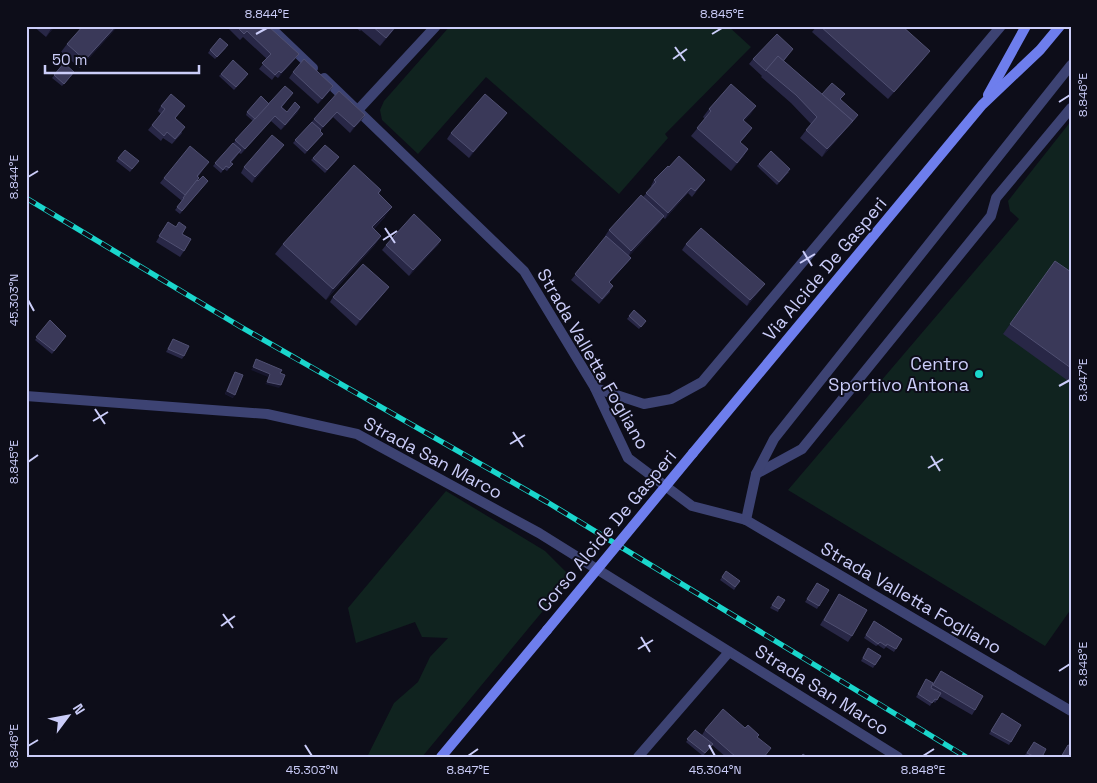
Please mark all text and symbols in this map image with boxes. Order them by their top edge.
text: 8.844°E [245,6,289,22]
text: 8.845°E [700,6,744,22]
scale bar [45,42,199,74]
text: 50 m [52,50,87,69]
text: 8.846°E [1075,73,1091,117]
text: 8.844°E [6,155,22,199]
street label: Via Alcide De Gasperi [758,192,891,345]
street label: Strada Valletta Fogliano [532,264,655,453]
text: 45.303°N [6,274,22,326]
place label: Centro Sportivo Antona [828,352,969,396]
text: 8.847°E [1075,358,1091,402]
marker: Centro Sportivo Antona [973,368,985,380]
street label: Strada San Marco [360,411,507,504]
text: 8.845°E [6,440,22,484]
street label: Corso Alcide De Gasperi [532,445,681,616]
street label: Strada Valletta Fogliano [817,536,1006,659]
street label: Strada San Marco [751,639,894,740]
text: 8.848°E [1075,642,1091,686]
north arrow [42,690,92,740]
text: N [69,700,89,718]
text: 8.846°E [6,724,22,768]
text: 45.303°N [286,762,338,778]
text: 8.847°E [446,762,490,778]
text: 45.304°N [689,762,741,778]
text: 8.848°E [901,762,945,778]

